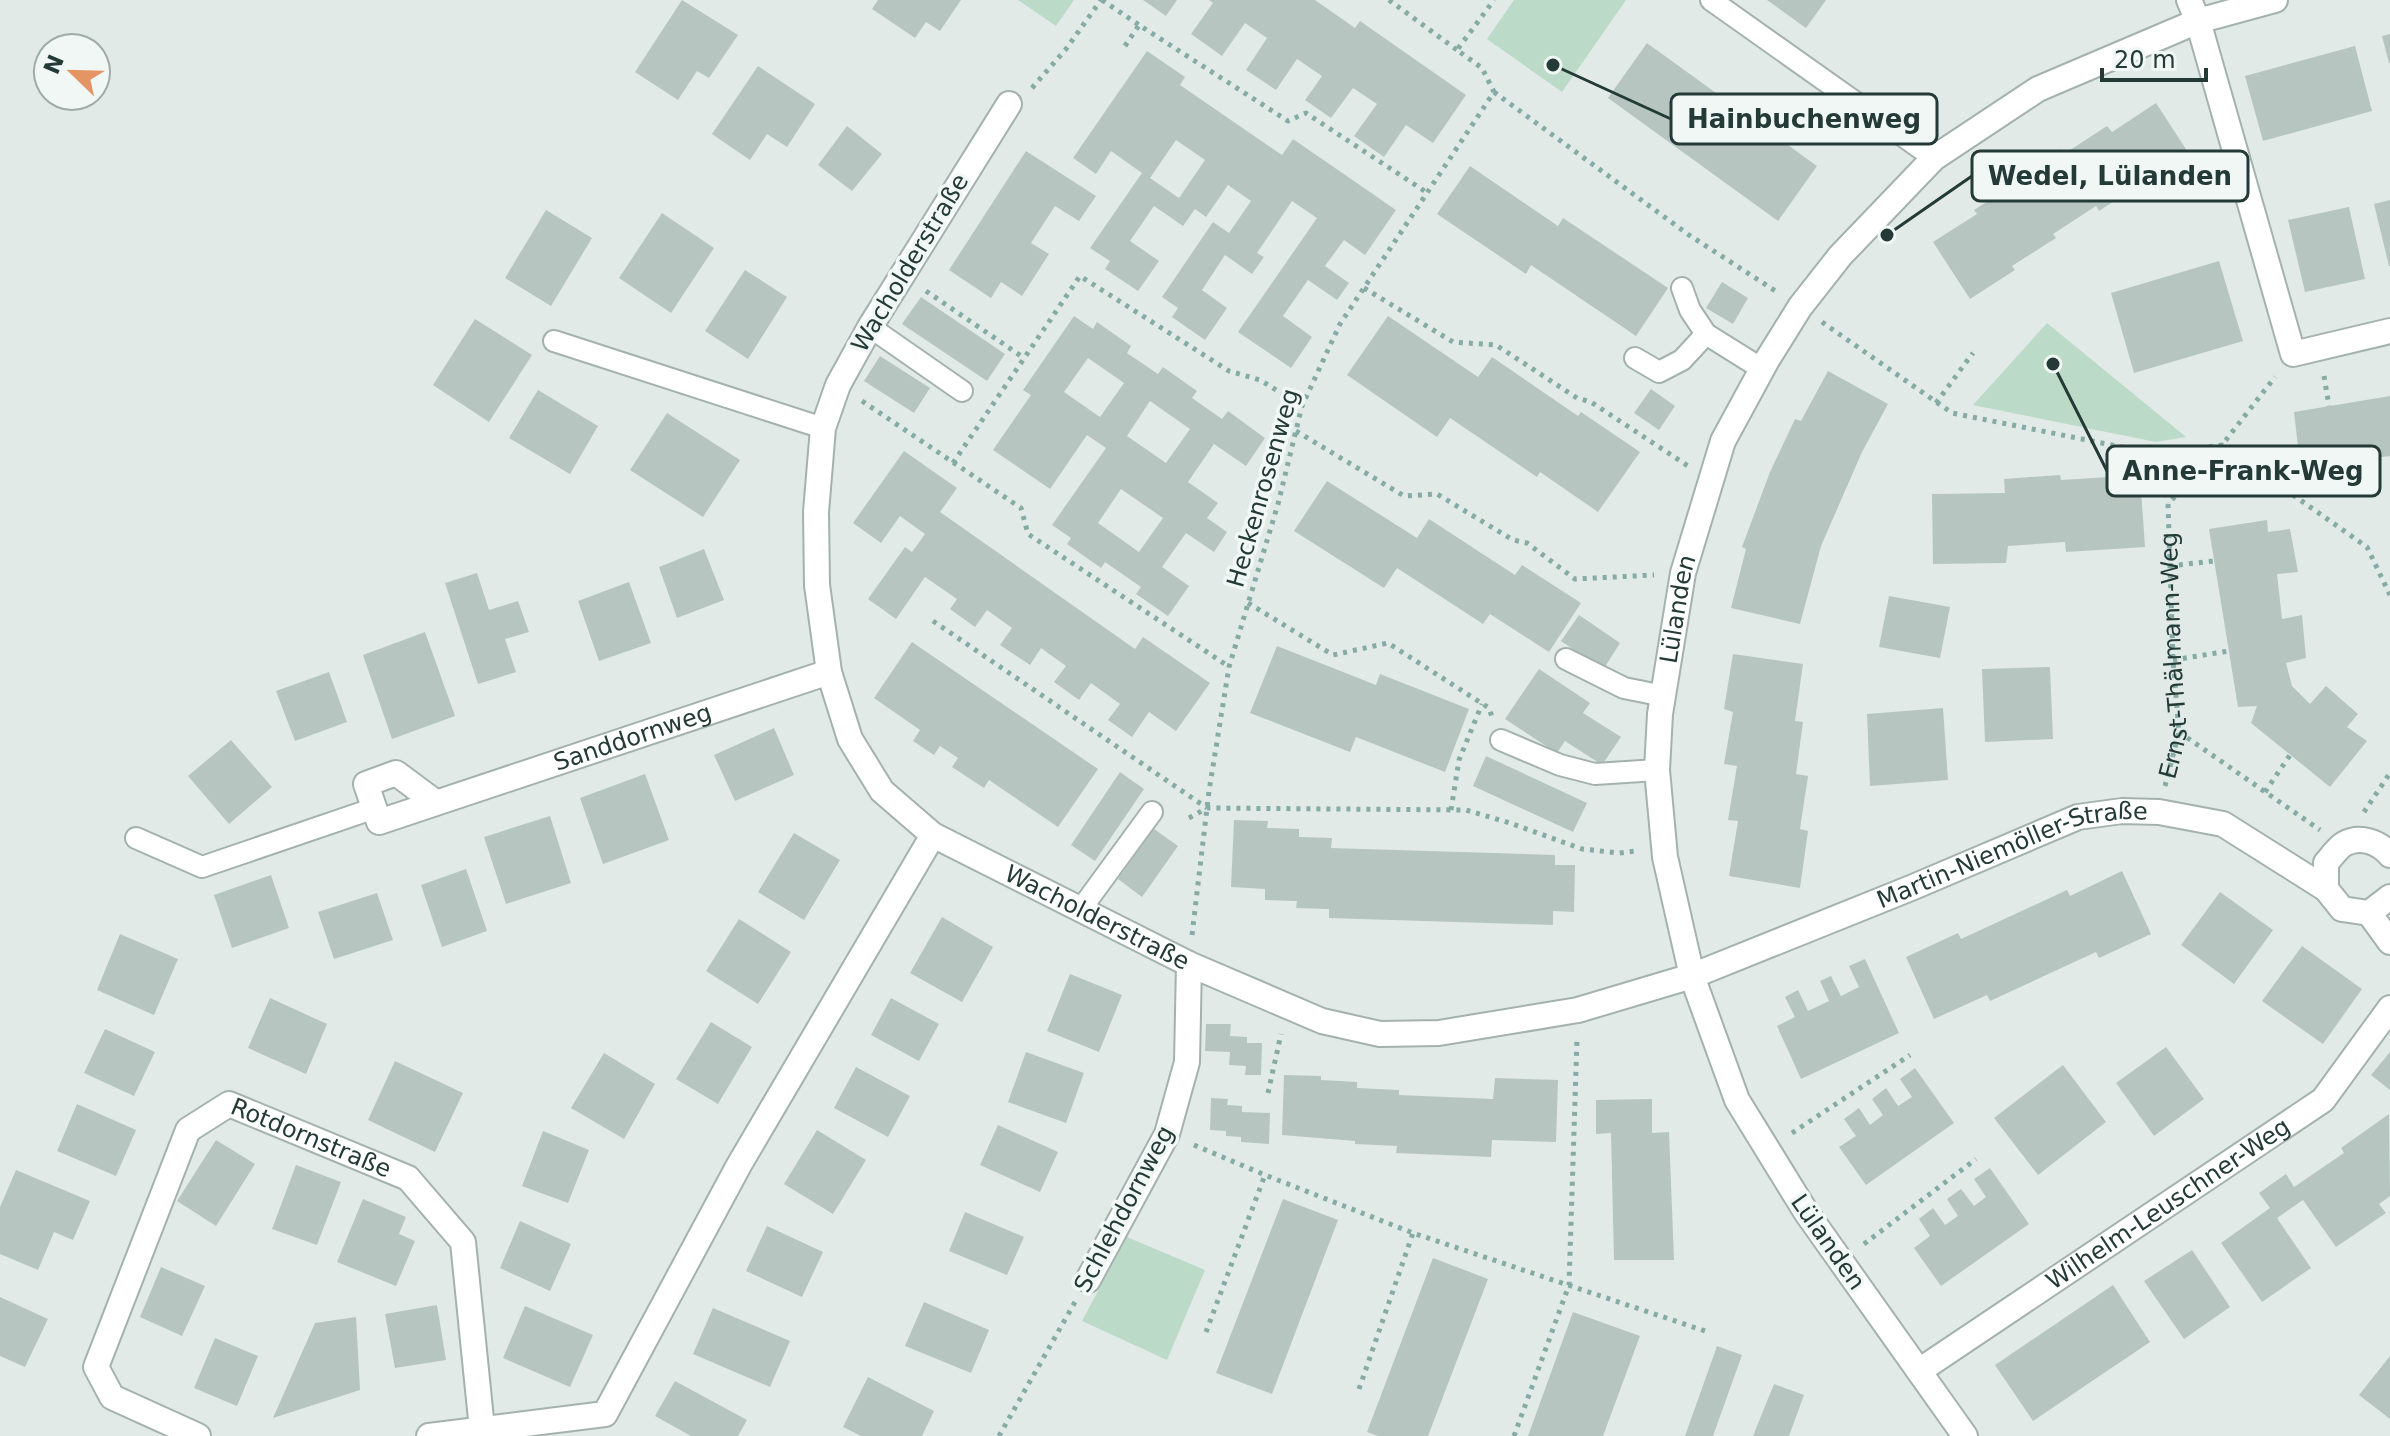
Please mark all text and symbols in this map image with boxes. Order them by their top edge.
north arrow [32,32,112,112]
scale bar [2102,32,2206,82]
text: 20 m [2114,46,2176,74]
text: N [39,51,69,78]
callout: Hainbuchenweg [1671,94,1937,144]
text: Hainbuchenweg [1687,104,1921,134]
callout: Wedel, Lülanden [1972,151,2248,201]
text: Wedel, Lülanden [1988,161,2232,191]
street label: Wacholderstraße [846,169,974,357]
street label: Heckenrosenweg [1221,386,1305,590]
callout: Anne-Frank-Weg [2107,446,2380,496]
text: Anne-Frank-Weg [2122,456,2364,486]
street label: Ernst-Thälmann-Weg [2153,532,2194,782]
street label: Lülanden [1654,551,1702,666]
street label: Sanddornweg [550,698,715,777]
street label: Martin-Niemöller-Straße [1873,797,2148,914]
street label: Wacholderstraße [1000,859,1194,976]
street label: Rotdornstraße [227,1092,395,1183]
street label: Wilhelm-Leuschner-Weg [2041,1112,2295,1296]
street label: Schlehdornweg [1068,1121,1180,1297]
street label: Lülanden [1785,1189,1871,1295]

